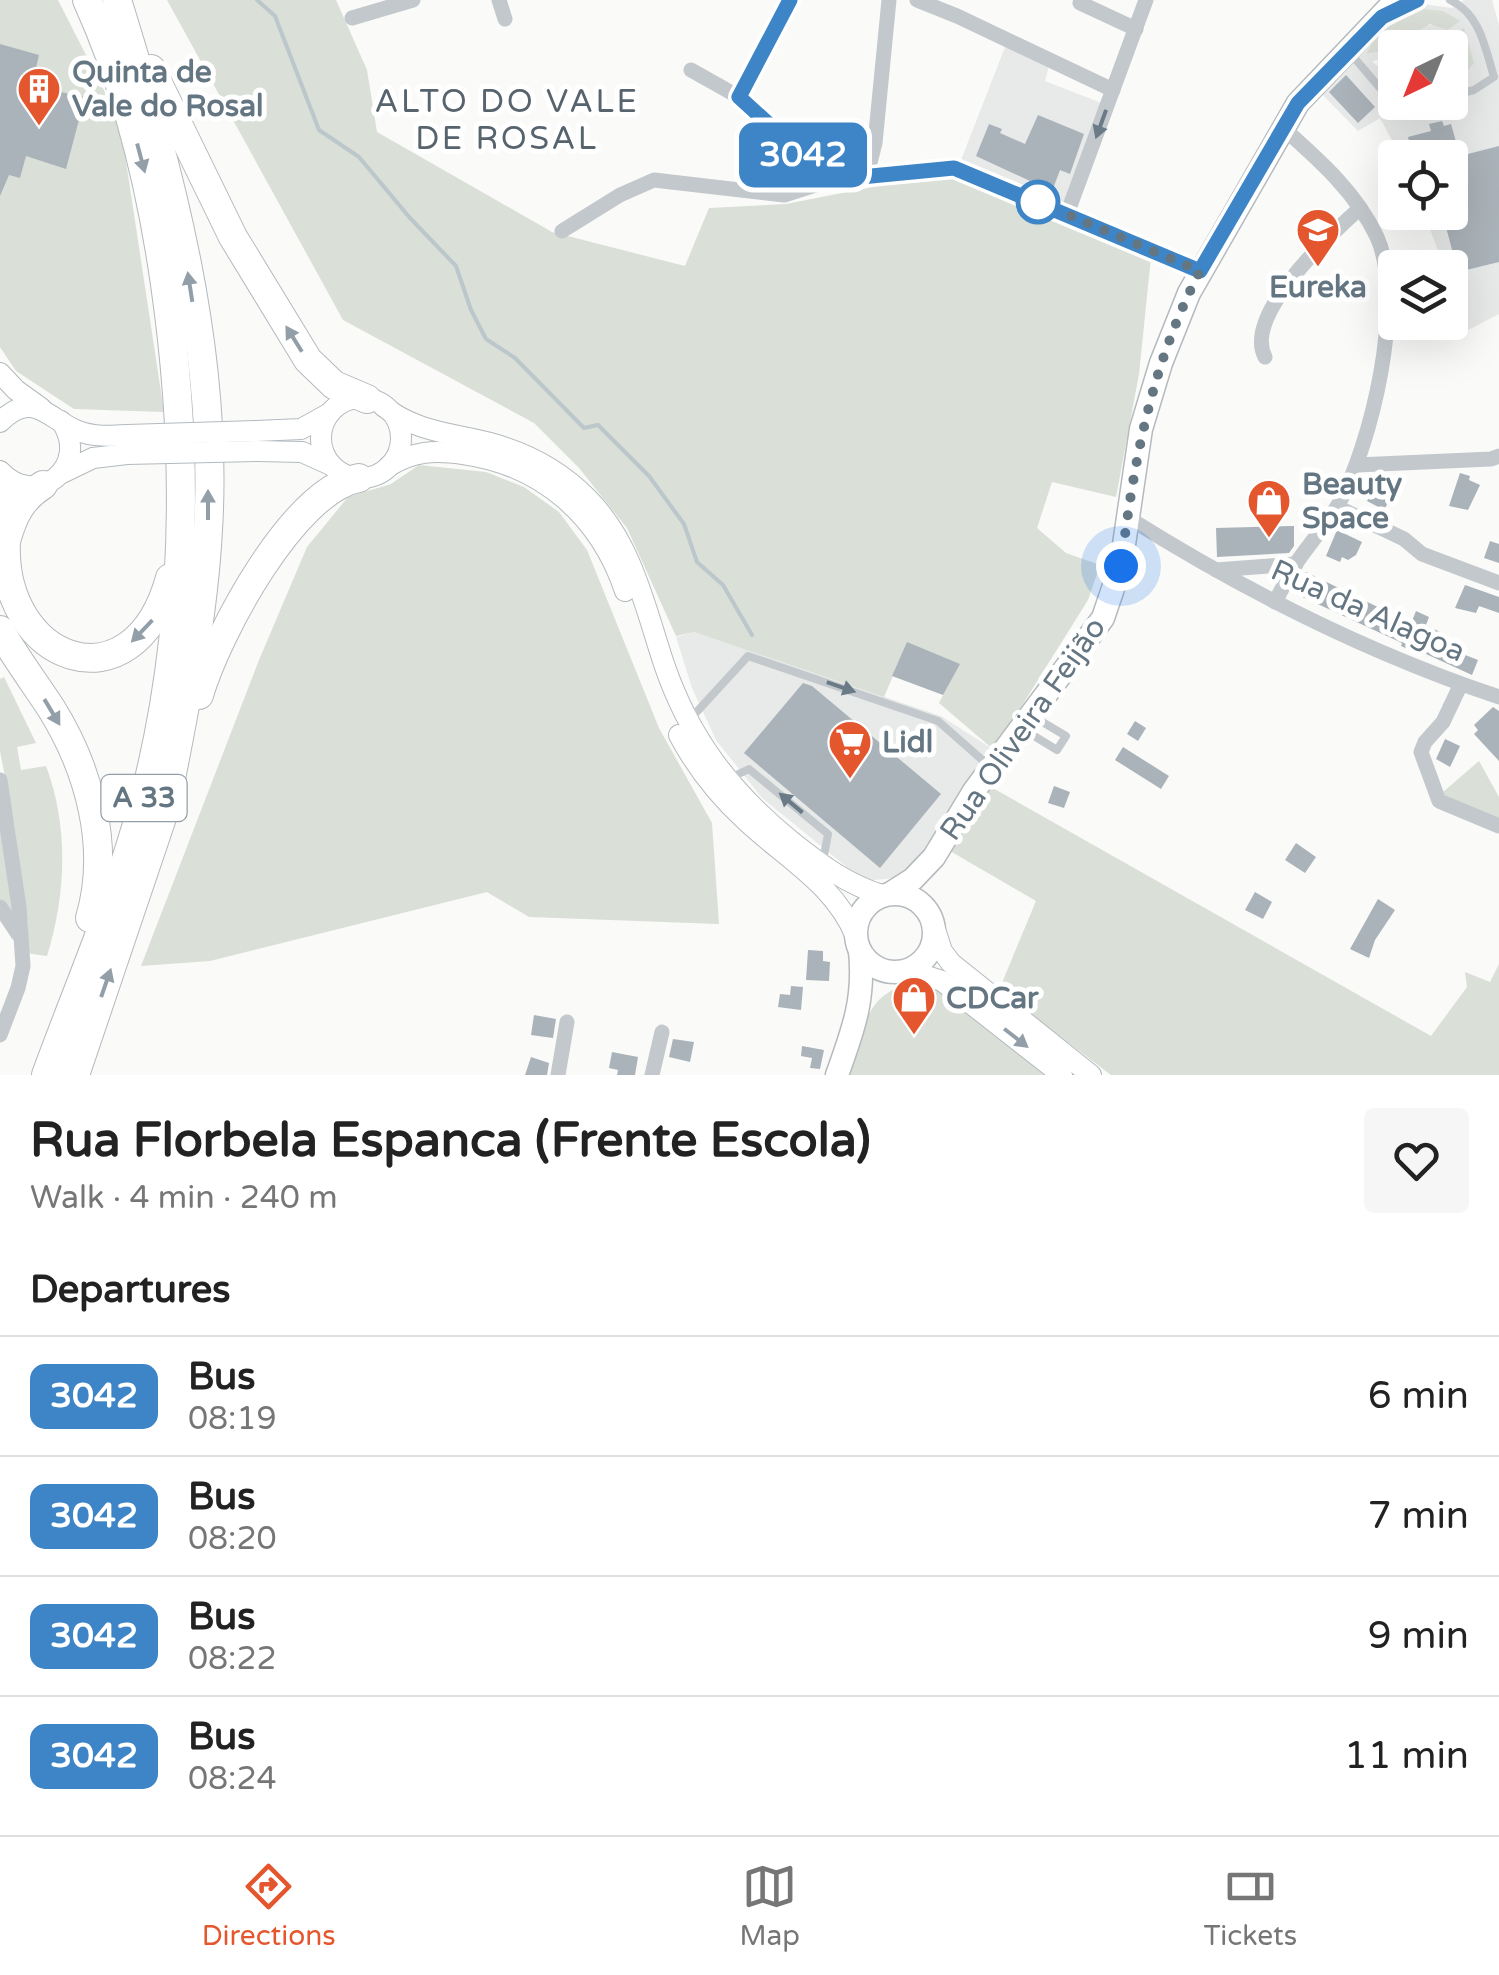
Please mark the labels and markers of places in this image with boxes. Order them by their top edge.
place label: Quinta de Vale do Rosal [72,54,264,125]
building icon: Quinta de Vale do Rosal [16,66,62,127]
unlabelled marker [1017,181,1059,223]
school or university icon: Eureka [1295,207,1341,268]
place label: Eureka [1269,269,1367,306]
place label: Beauty Space [1302,466,1402,537]
shop icon: Beauty Space [1246,478,1292,539]
supermarket icon: Lidl [827,719,873,780]
place label: Lidl [882,724,933,761]
shop icon: CDCar [891,975,937,1036]
place label: CDCar [946,980,1039,1017]

